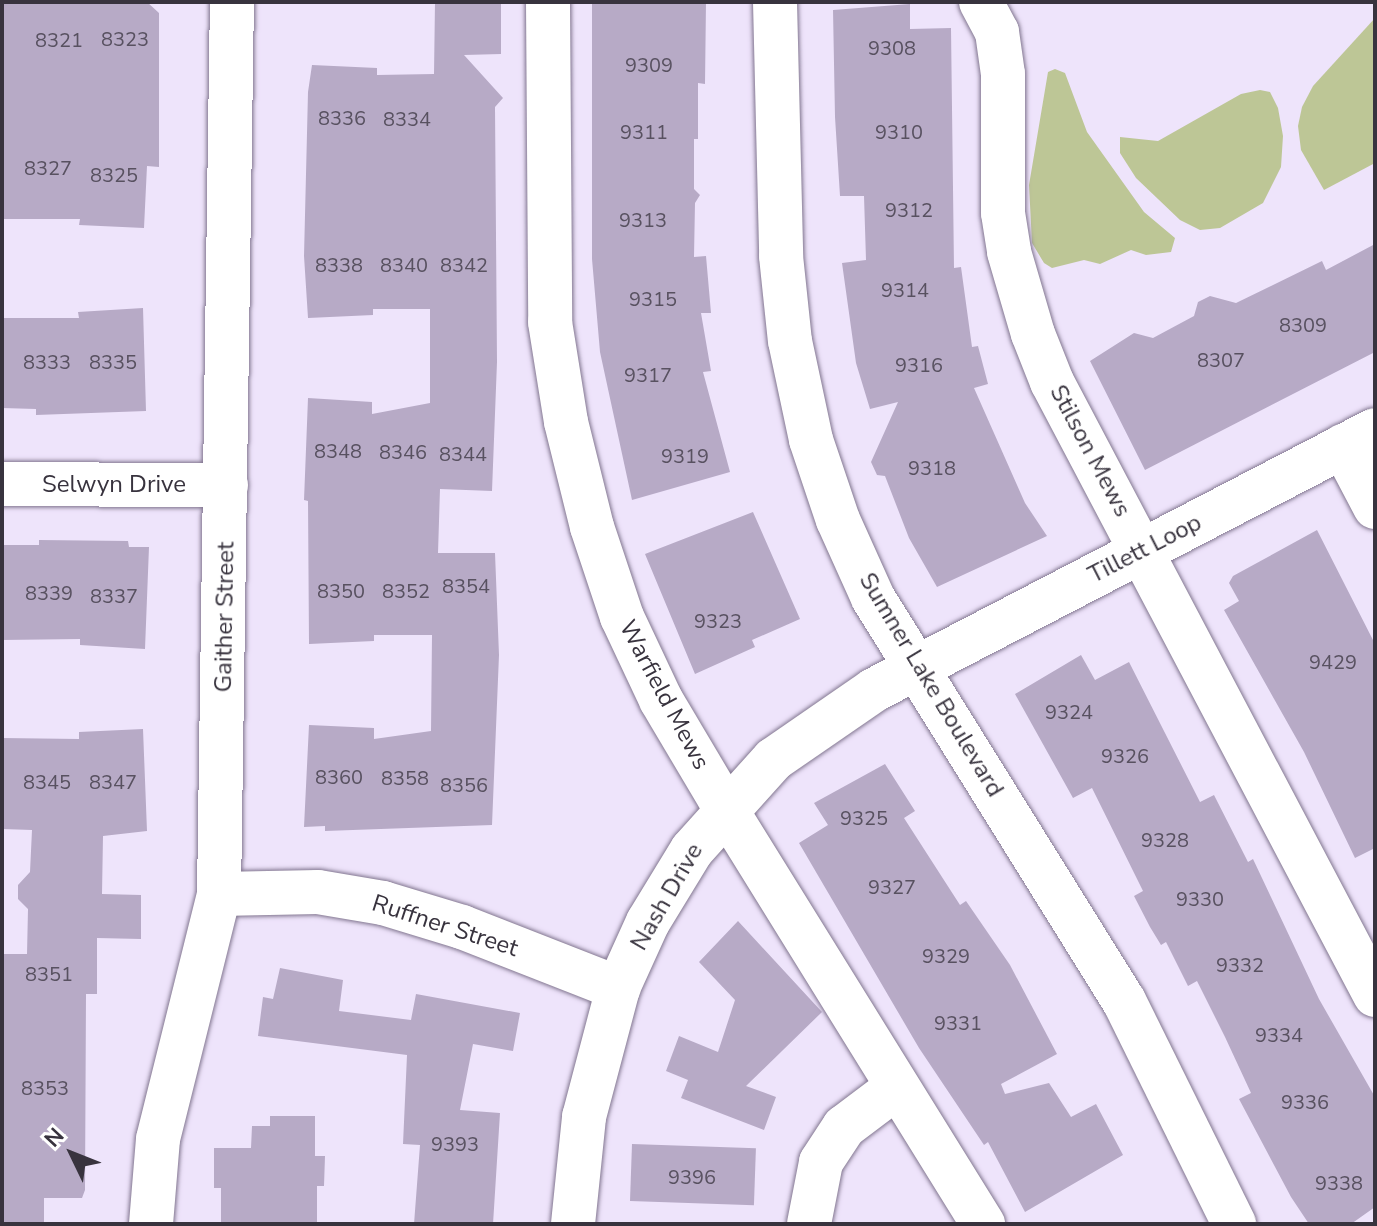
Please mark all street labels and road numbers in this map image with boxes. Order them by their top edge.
street label: Stilson Mews [1043,380,1137,522]
street label: Selwyn Drive [42,471,186,499]
street label: Tillett Loop [1084,508,1206,590]
street label: Gaither Street [209,541,241,693]
street label: Sumner Lake Boulevard [853,568,1009,802]
street label: Warfield Mews [613,615,715,775]
street label: Nash Drive [625,838,709,956]
street label: Ruffner Street [368,889,522,963]

